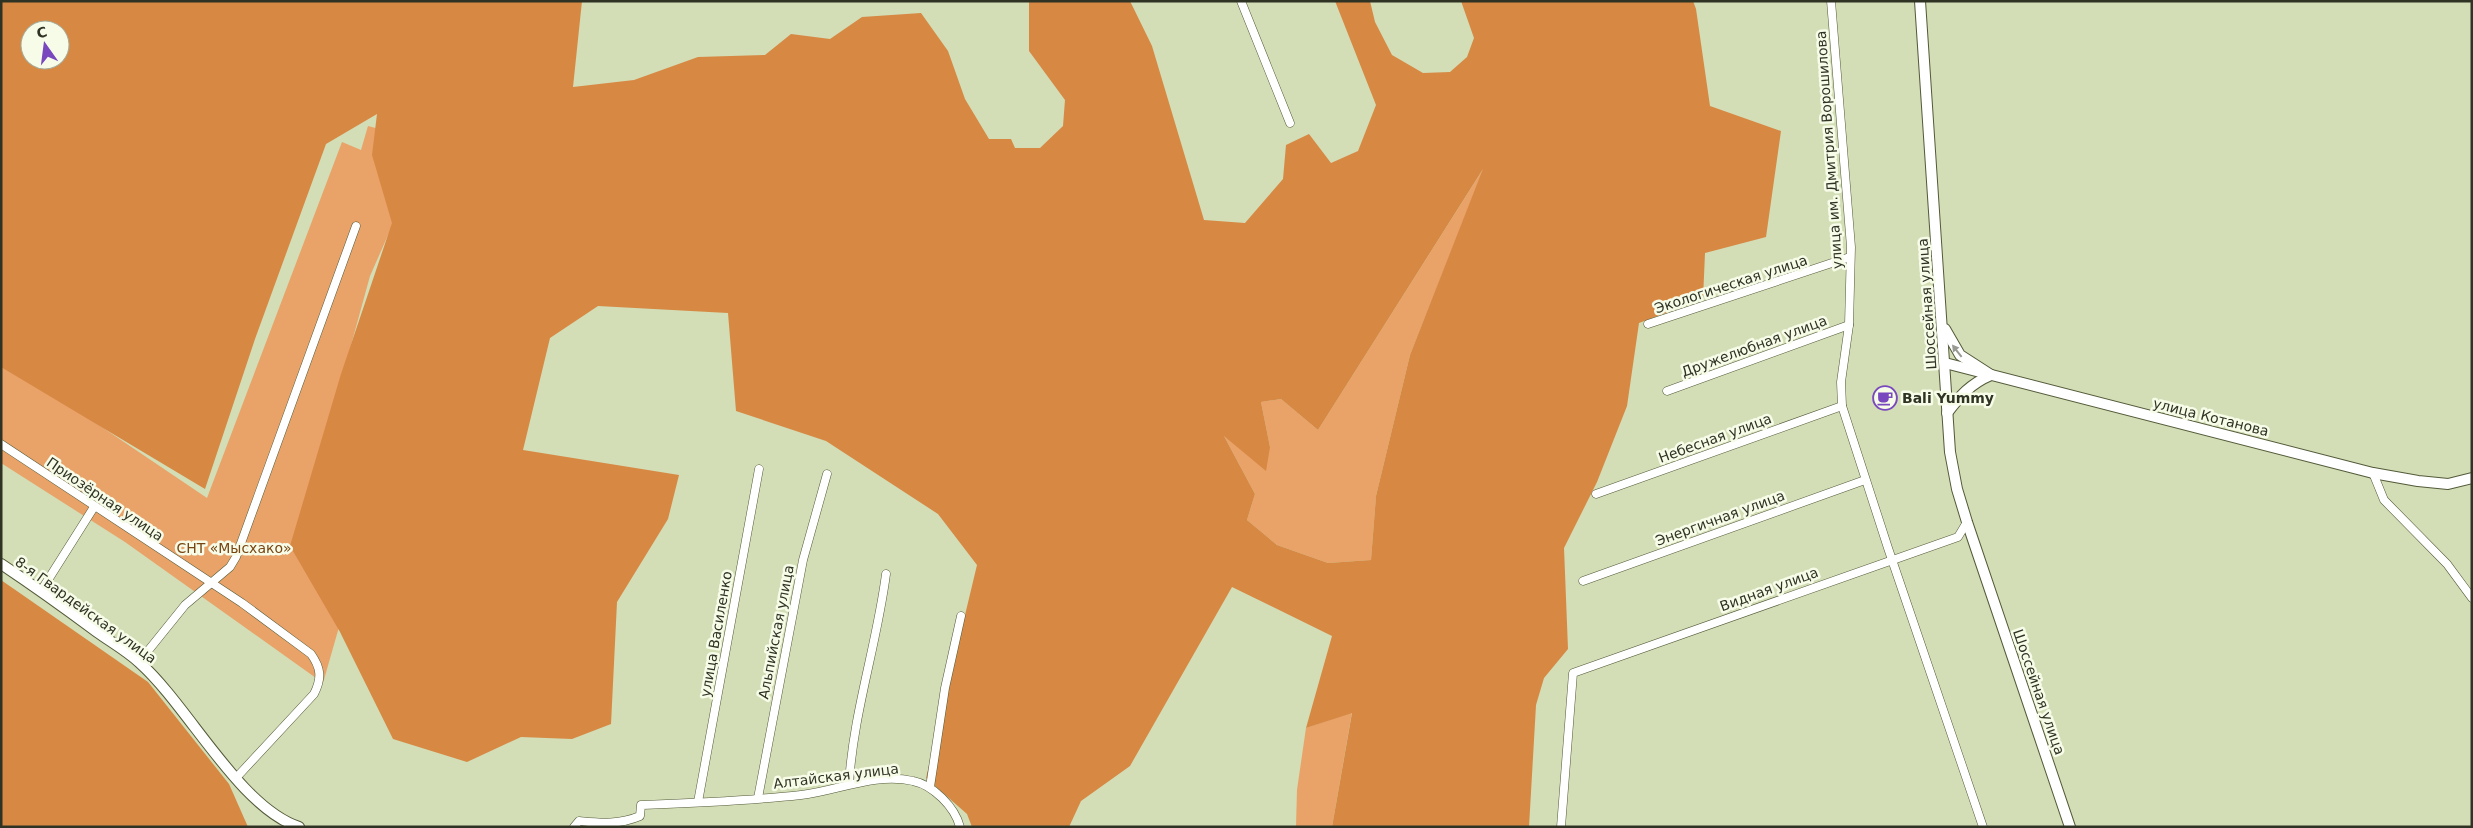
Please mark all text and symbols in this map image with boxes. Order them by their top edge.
north arrow [20,20,70,70]
text: С [35,23,49,41]
street label: улица им. Дмитрия Ворошилова [1813,30,1845,270]
street label: Шоссейная улица [1914,238,1940,370]
street label: Экологическая улица [1653,252,1809,316]
street label: Дружелюбная улица [1679,312,1829,380]
one-way arrow [1952,344,1963,357]
cafe icon: Bali Yummy [1872,385,1898,411]
place label: Bali Yummy [1902,390,1994,406]
street label: улица Котанова [2151,395,2271,439]
street label: Небесная улица [1656,410,1774,466]
street label: Приозёрная улица [44,454,166,544]
street label: Энергичная улица [1653,487,1787,549]
park label: СНТ «Мысхако» [176,540,292,556]
street label: 8-я Гвардейская улица [12,553,160,667]
street label: Альпийская улица [755,564,797,700]
street label: Видная улица [1718,564,1820,614]
street label: улица Василенко [697,570,735,698]
street label: Шоссейная улица [2010,627,2068,757]
street label: Алтайская улица [772,760,900,792]

